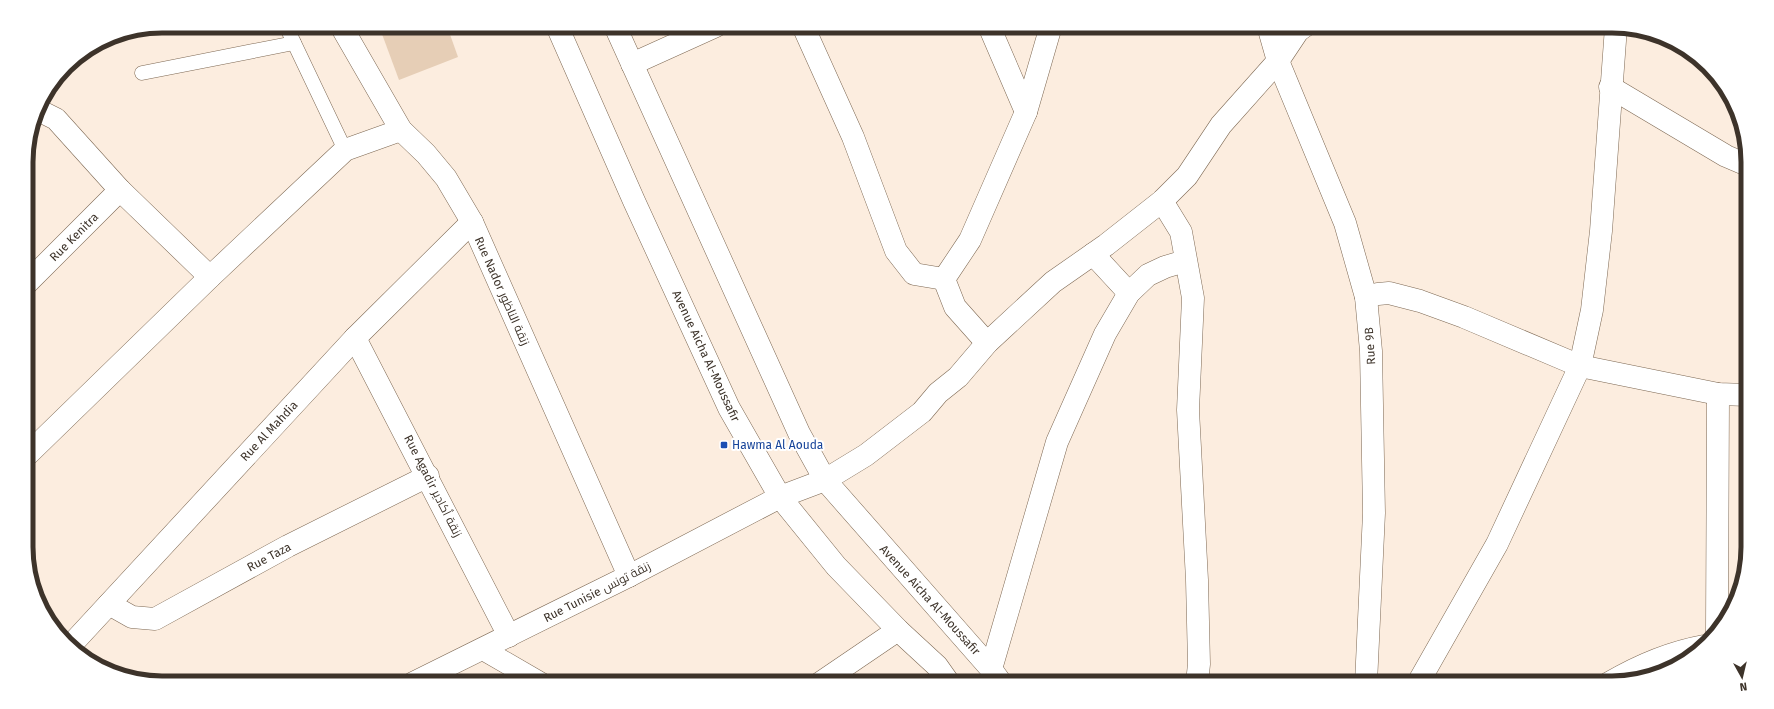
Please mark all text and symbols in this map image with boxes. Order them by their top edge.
street label: Rue Kenitra [47,210,101,264]
street label: Rue Nador زنقة الناظور [472,235,532,347]
street label: Avenue Aicha Al-Moussafir [669,288,743,424]
street label: Rue 9B [1362,327,1378,365]
street label: Rue Al Mahdia [237,398,301,464]
street label: Rue Agadir زنقة أكادير [401,432,466,539]
place label: Hawma Al Aouda [732,438,823,452]
marker: Hawma Al Aouda [719,440,729,450]
street label: Rue Taza [245,540,293,574]
street label: Avenue Aicha Al-Moussafir [877,542,983,658]
street label: Rue Tunisie زنقة تونس [541,559,653,625]
north arrow [1722,657,1762,697]
text: N [1739,679,1748,693]

